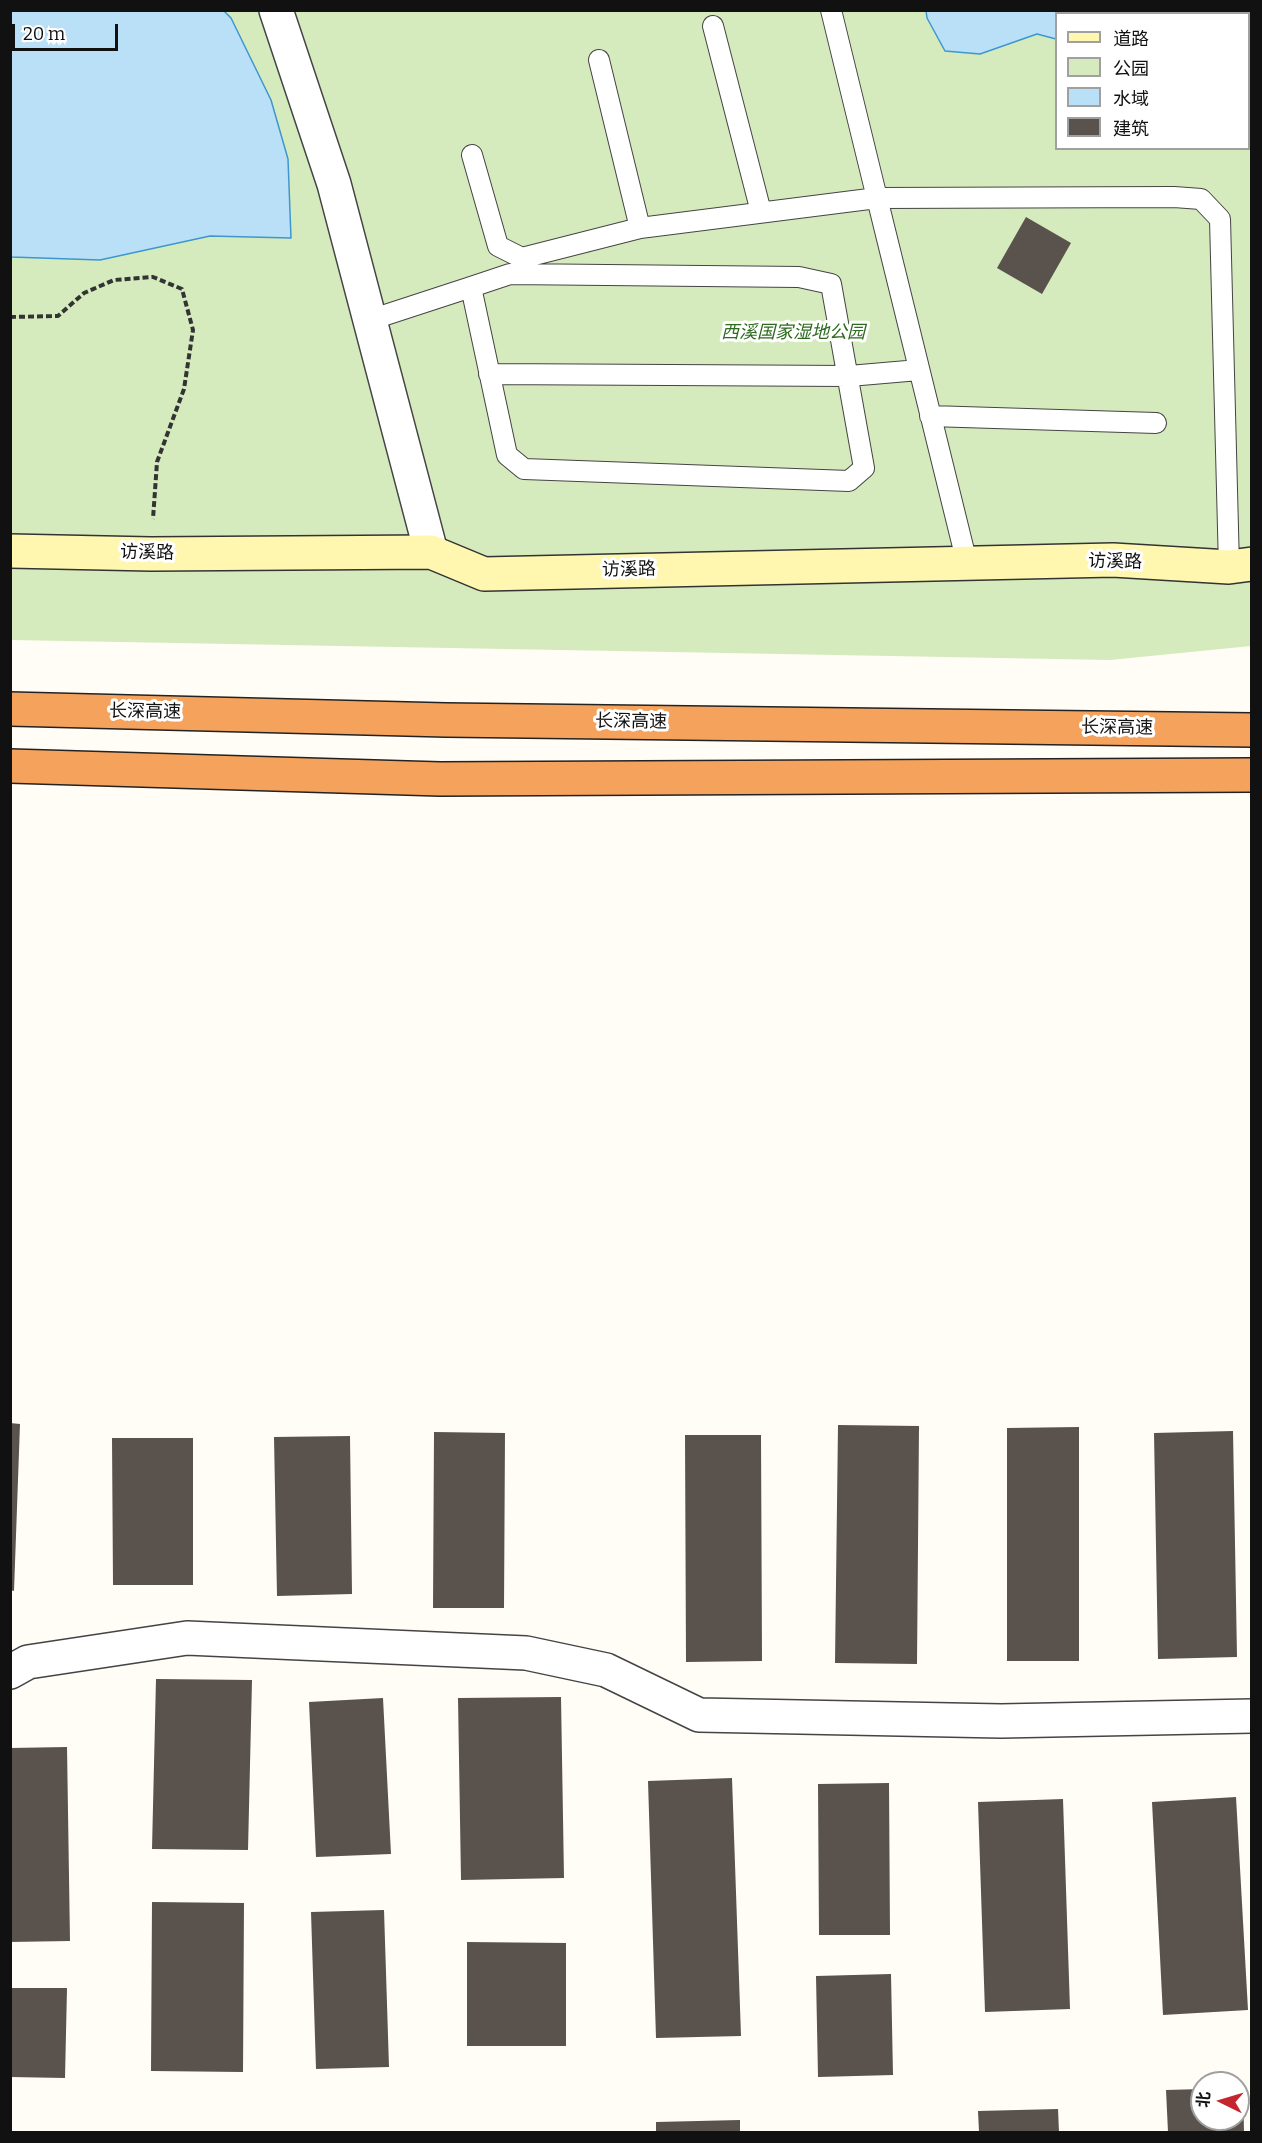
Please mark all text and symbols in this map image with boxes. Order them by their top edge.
scale bar [15,12,122,50]
legend [1055,12,1250,150]
text: 20 m [23,23,65,45]
text: 道路 [1113,28,1149,50]
text: 公园 [1113,58,1149,80]
text: 水域 [1113,88,1149,110]
text: 建筑 [1113,118,1149,140]
park label: 西溪国家湿地公园 [721,322,865,344]
street label: 访溪路 [120,542,174,564]
street label: 访溪路 [1088,551,1142,573]
street label: 访溪路 [602,559,656,581]
street label: 长深高速 [109,701,181,723]
street label: 长深高速 [595,711,667,733]
street label: 长深高速 [1081,717,1153,739]
north arrow [1190,2071,1250,2131]
text: 北 [1193,2091,1214,2108]

